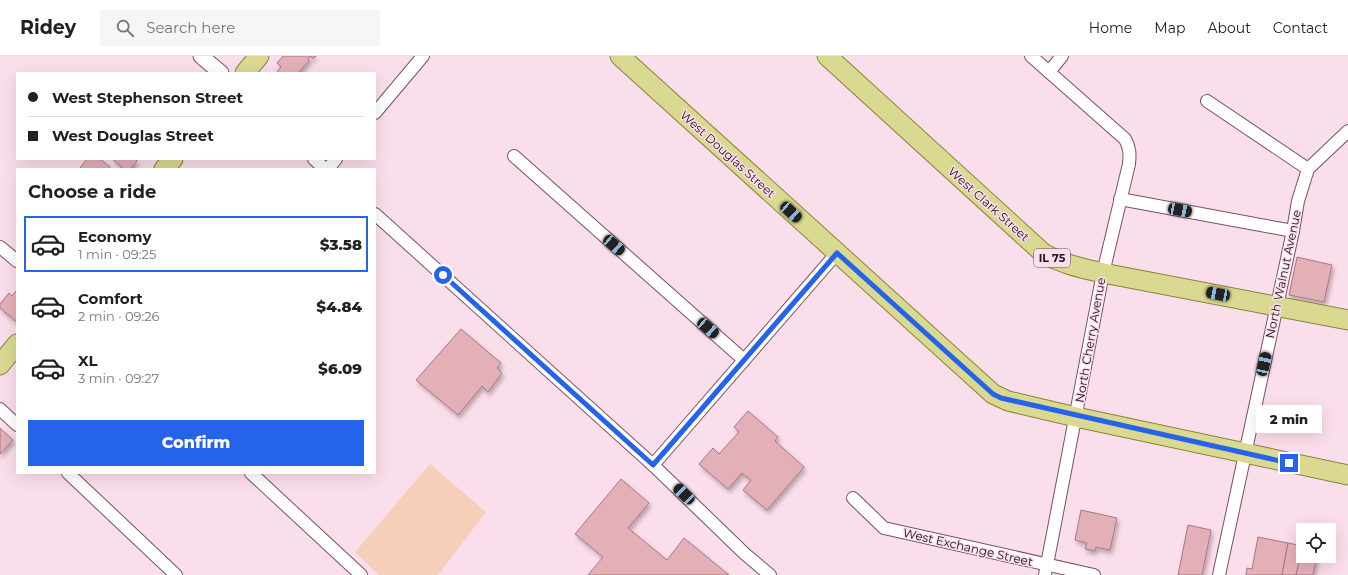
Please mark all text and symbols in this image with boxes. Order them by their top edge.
search box [100,10,380,46]
text: Ridey [20,16,76,39]
icon: search [114,17,136,39]
text: Search here [146,18,235,37]
text: Home [1089,19,1132,37]
text: Map [1154,19,1185,37]
text: About [1207,19,1251,37]
text: Contact [1273,19,1328,37]
text: West Stephenson Street [52,88,243,107]
street label: West Douglas Street [677,107,779,201]
text: West Douglas Street [52,126,214,145]
street label: West Clark Street [945,164,1033,244]
text: Choose a ride [28,181,156,203]
car [778,200,804,224]
car [1167,202,1193,218]
street label: North Walnut Avenue [1262,208,1304,340]
icon: car [30,226,66,262]
text: Economy [78,227,151,246]
car [601,233,627,257]
text: $3.58 [320,235,362,254]
text: 1 min · 09:25 [78,246,156,262]
road number: IL 75 [1034,249,1070,267]
route start [434,266,452,284]
street label: North Cherry Avenue [1072,276,1108,404]
car [1205,286,1231,302]
icon: car [30,288,66,324]
text: Comfort [78,289,143,308]
text: $4.84 [316,297,362,316]
text: 2 min · 09:26 [78,308,160,324]
car [695,316,721,340]
icon: car [30,350,66,386]
text: XL [78,351,97,370]
car [1256,351,1272,377]
text: $6.09 [318,359,362,378]
text: 3 min · 09:27 [78,370,159,386]
callout: 2 min [1256,405,1322,433]
text: 2 min [1270,411,1308,427]
button: Confirm [28,420,364,466]
route end [1280,454,1298,472]
car [671,481,697,507]
map controls [1296,523,1336,563]
button: locate [1296,523,1336,563]
street label: West Exchange Street [902,525,1034,569]

